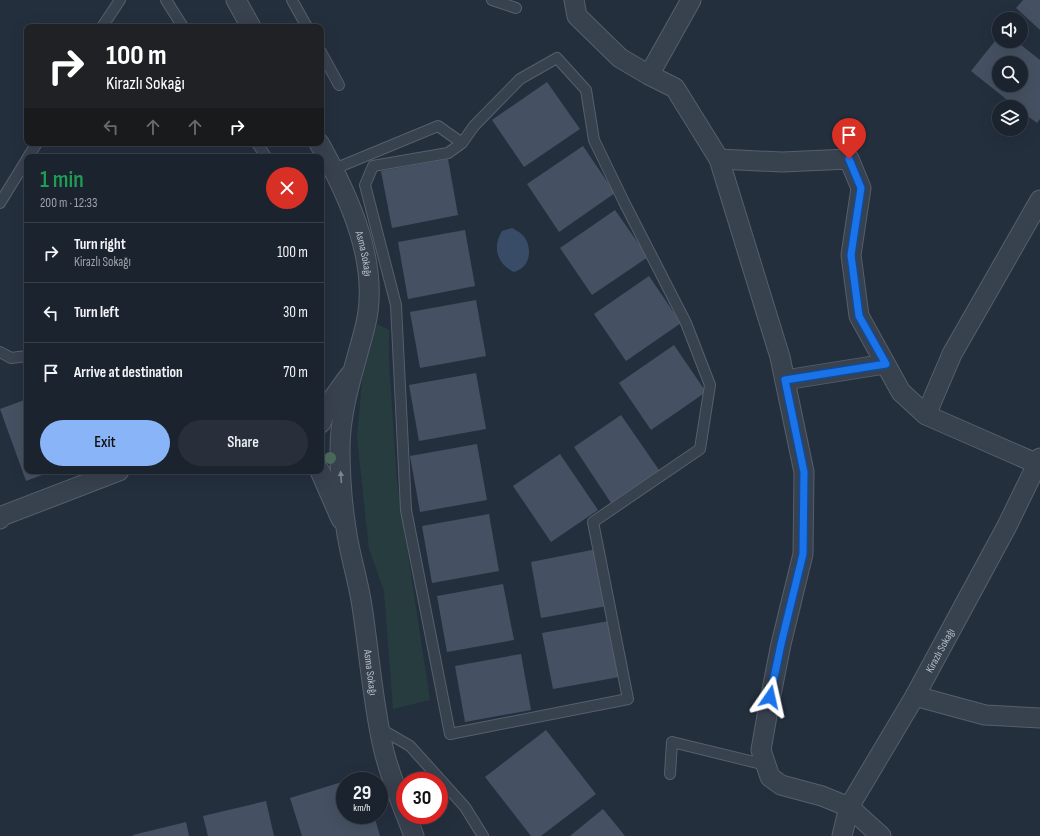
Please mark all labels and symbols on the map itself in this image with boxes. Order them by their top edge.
pin [832,118,866,159]
street label: Asma Sokağı [353,228,375,277]
one-way arrow [338,471,345,483]
street label: Kirazlı Sokağı [923,626,957,675]
street label: Asma Sokağı [361,648,380,696]
position arrow [749,676,791,718]
speed limit sign: 30 [396,772,448,824]

